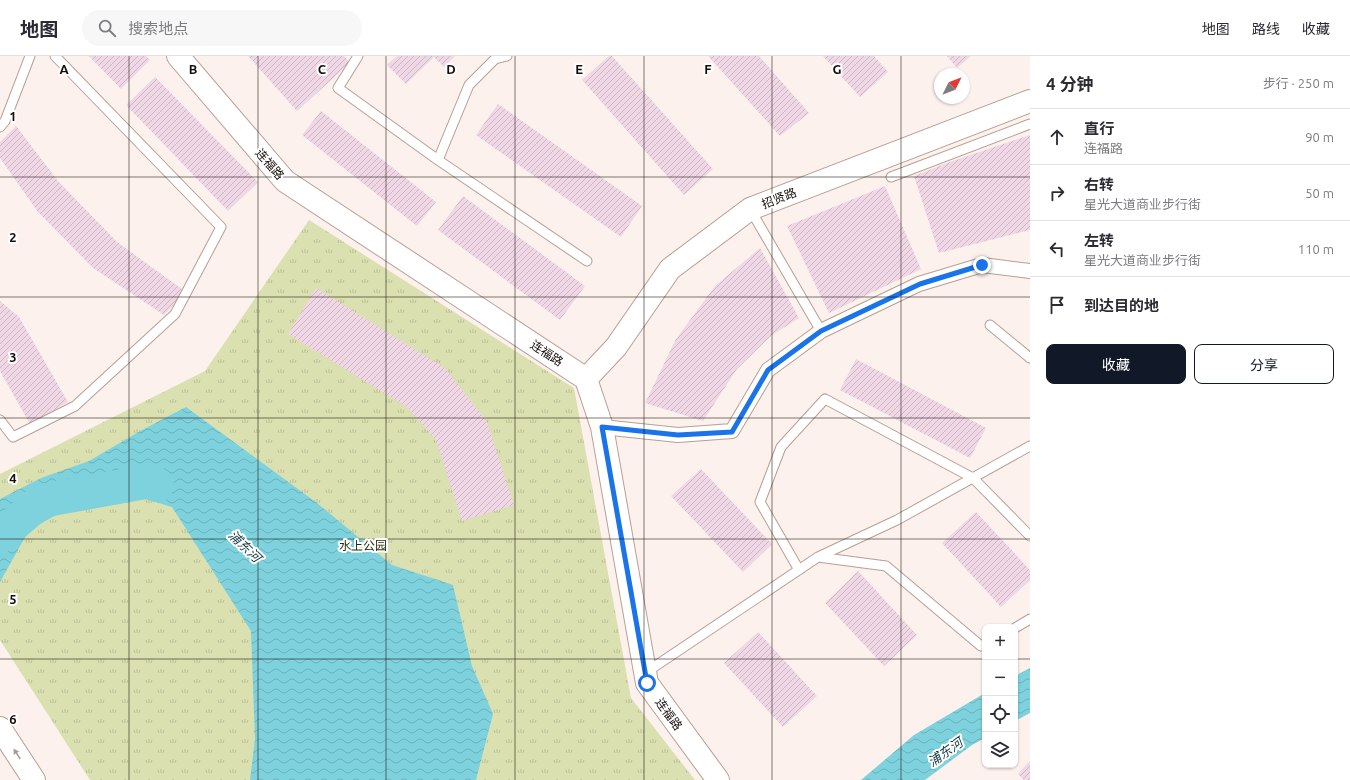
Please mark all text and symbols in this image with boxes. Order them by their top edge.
search box [82,10,362,46]
icon: search [96,17,118,39]
text: 地图 [20,18,58,40]
text: 搜索地点 [128,20,188,37]
text: 地图 [1202,21,1230,37]
text: 路线 [1252,21,1280,37]
text: 收藏 [1302,21,1330,37]
text: A [59,62,69,76]
text: B [189,62,198,76]
text: C [318,62,327,76]
text: D [446,62,456,76]
text: E [575,62,583,76]
text: F [704,62,712,76]
text: G [833,62,842,76]
north arrow [934,68,970,104]
text: 4 分钟 [1046,74,1094,93]
text: 步行 · 250 m [1263,76,1334,90]
text: 1 [9,109,17,123]
text: 直行 [1084,120,1114,137]
icon: ahead [1046,126,1068,148]
text: 90 m [1305,130,1334,144]
text: 连福路 [1084,141,1123,155]
street label: 连福路 [253,146,287,182]
text: 右转 [1084,176,1114,193]
icon: right [1046,182,1068,204]
street label: 招贤路 [760,185,798,211]
text: 50 m [1305,186,1334,200]
text: 星光大道商业步行街 [1084,197,1201,211]
text: 2 [9,230,17,244]
text: 左转 [1084,232,1114,249]
icon: left [1046,238,1068,260]
text: 110 m [1298,242,1334,256]
text: 星光大道商业步行街 [1084,253,1201,267]
route end [973,256,991,274]
icon: arrive [1046,294,1068,316]
text: 到达目的地 [1084,297,1159,314]
street label: 连福路 [528,338,566,368]
button: 收藏 [1046,344,1186,384]
button: 分享 [1194,344,1334,384]
text: 3 [9,350,17,364]
text: 4 [9,471,17,485]
water label: 浦东河 [226,527,266,567]
park label: 水上公园 [339,539,387,552]
text: 5 [9,592,17,606]
map controls [982,624,1018,768]
button: + [982,624,1018,660]
button: − [982,660,1018,696]
route start [638,674,656,692]
street label: 连福路 [653,696,685,732]
button: locate [982,696,1018,732]
text: 6 [9,712,17,726]
button: layers [982,732,1018,768]
water label: 浦东河 [925,733,967,769]
one-way arrow [13,749,21,759]

